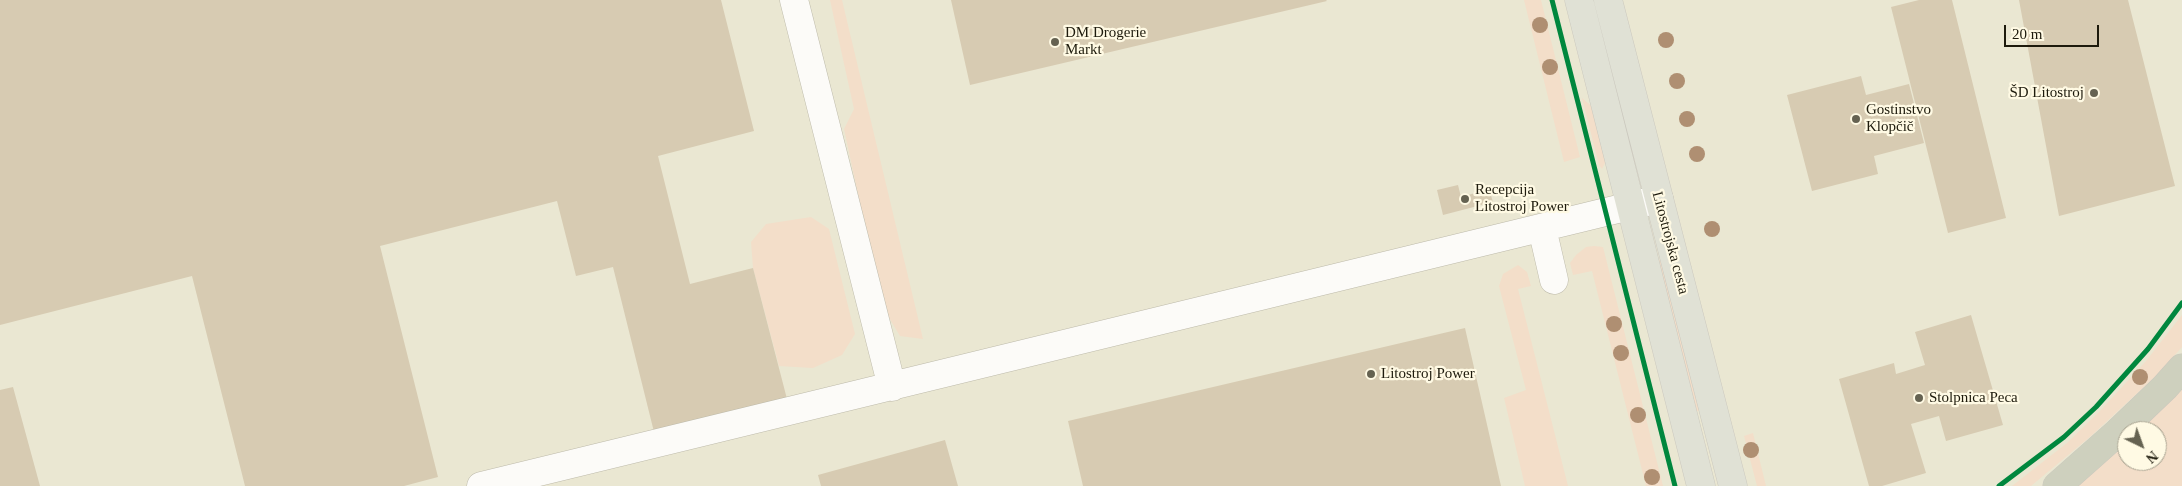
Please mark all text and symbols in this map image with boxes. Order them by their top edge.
scale bar [2007,15,2102,47]
place label: DM Drogerie Markt [1065,24,1146,59]
text: 20 m [2012,26,2042,42]
marker: DM Drogerie Markt [1049,36,1061,48]
place label: ŠD Litostroj [2009,84,2084,102]
marker: ŠD Litostroj [2088,87,2100,99]
place label: Gostinstvo Klopčič [1866,101,1931,136]
marker: Gostinstvo Klopčič [1850,113,1862,125]
place label: Recepcija Litostroj Power [1475,181,1569,216]
street label: Litostrojska cesta [1648,190,1692,296]
marker: Recepcija Litostroj Power [1459,193,1471,205]
place label: Litostroj Power [1381,365,1475,383]
marker: Litostroj Power [1365,368,1377,380]
place label: Stolpnica Peca [1929,389,2018,407]
marker: Stolpnica Peca [1913,392,1925,404]
north arrow [2117,421,2167,471]
text: N [2143,448,2160,466]

